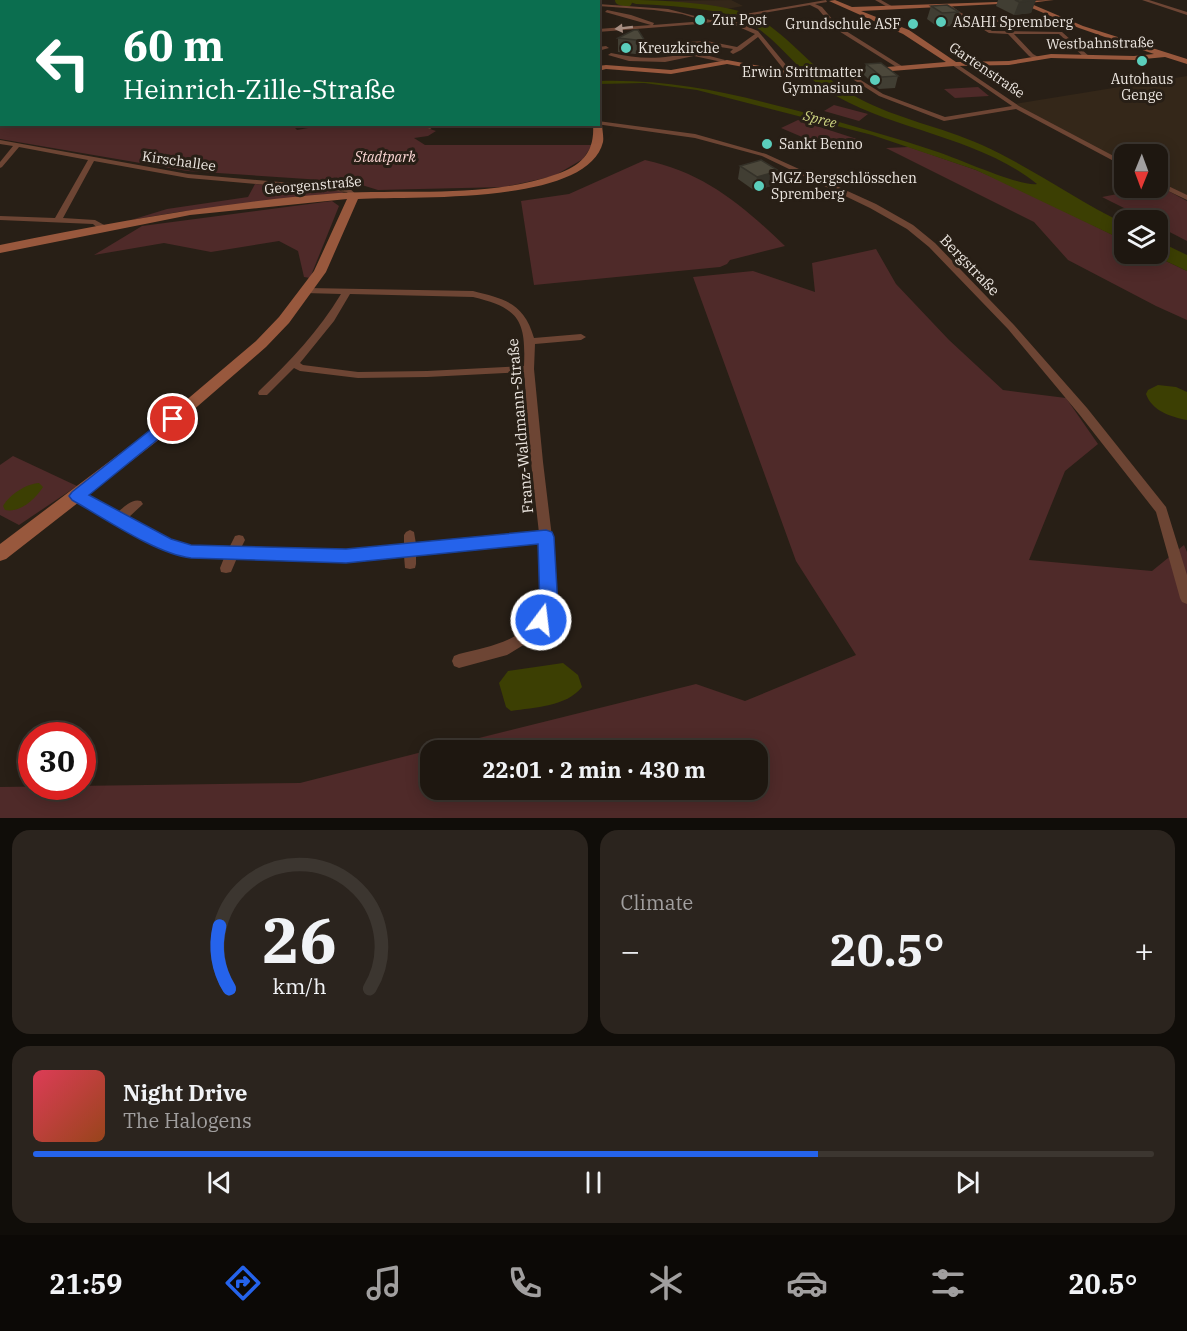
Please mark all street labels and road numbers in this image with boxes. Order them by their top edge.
street label: Westbahnstraße [1046,33,1154,53]
street label: Gartenstraße [946,38,1028,102]
street label: Kirschallee [141,147,217,175]
street label: Georgenstraße [264,172,362,198]
street label: Bergstraße [936,230,1004,300]
street label: Franz-Waldmann-Straße [503,338,537,514]

